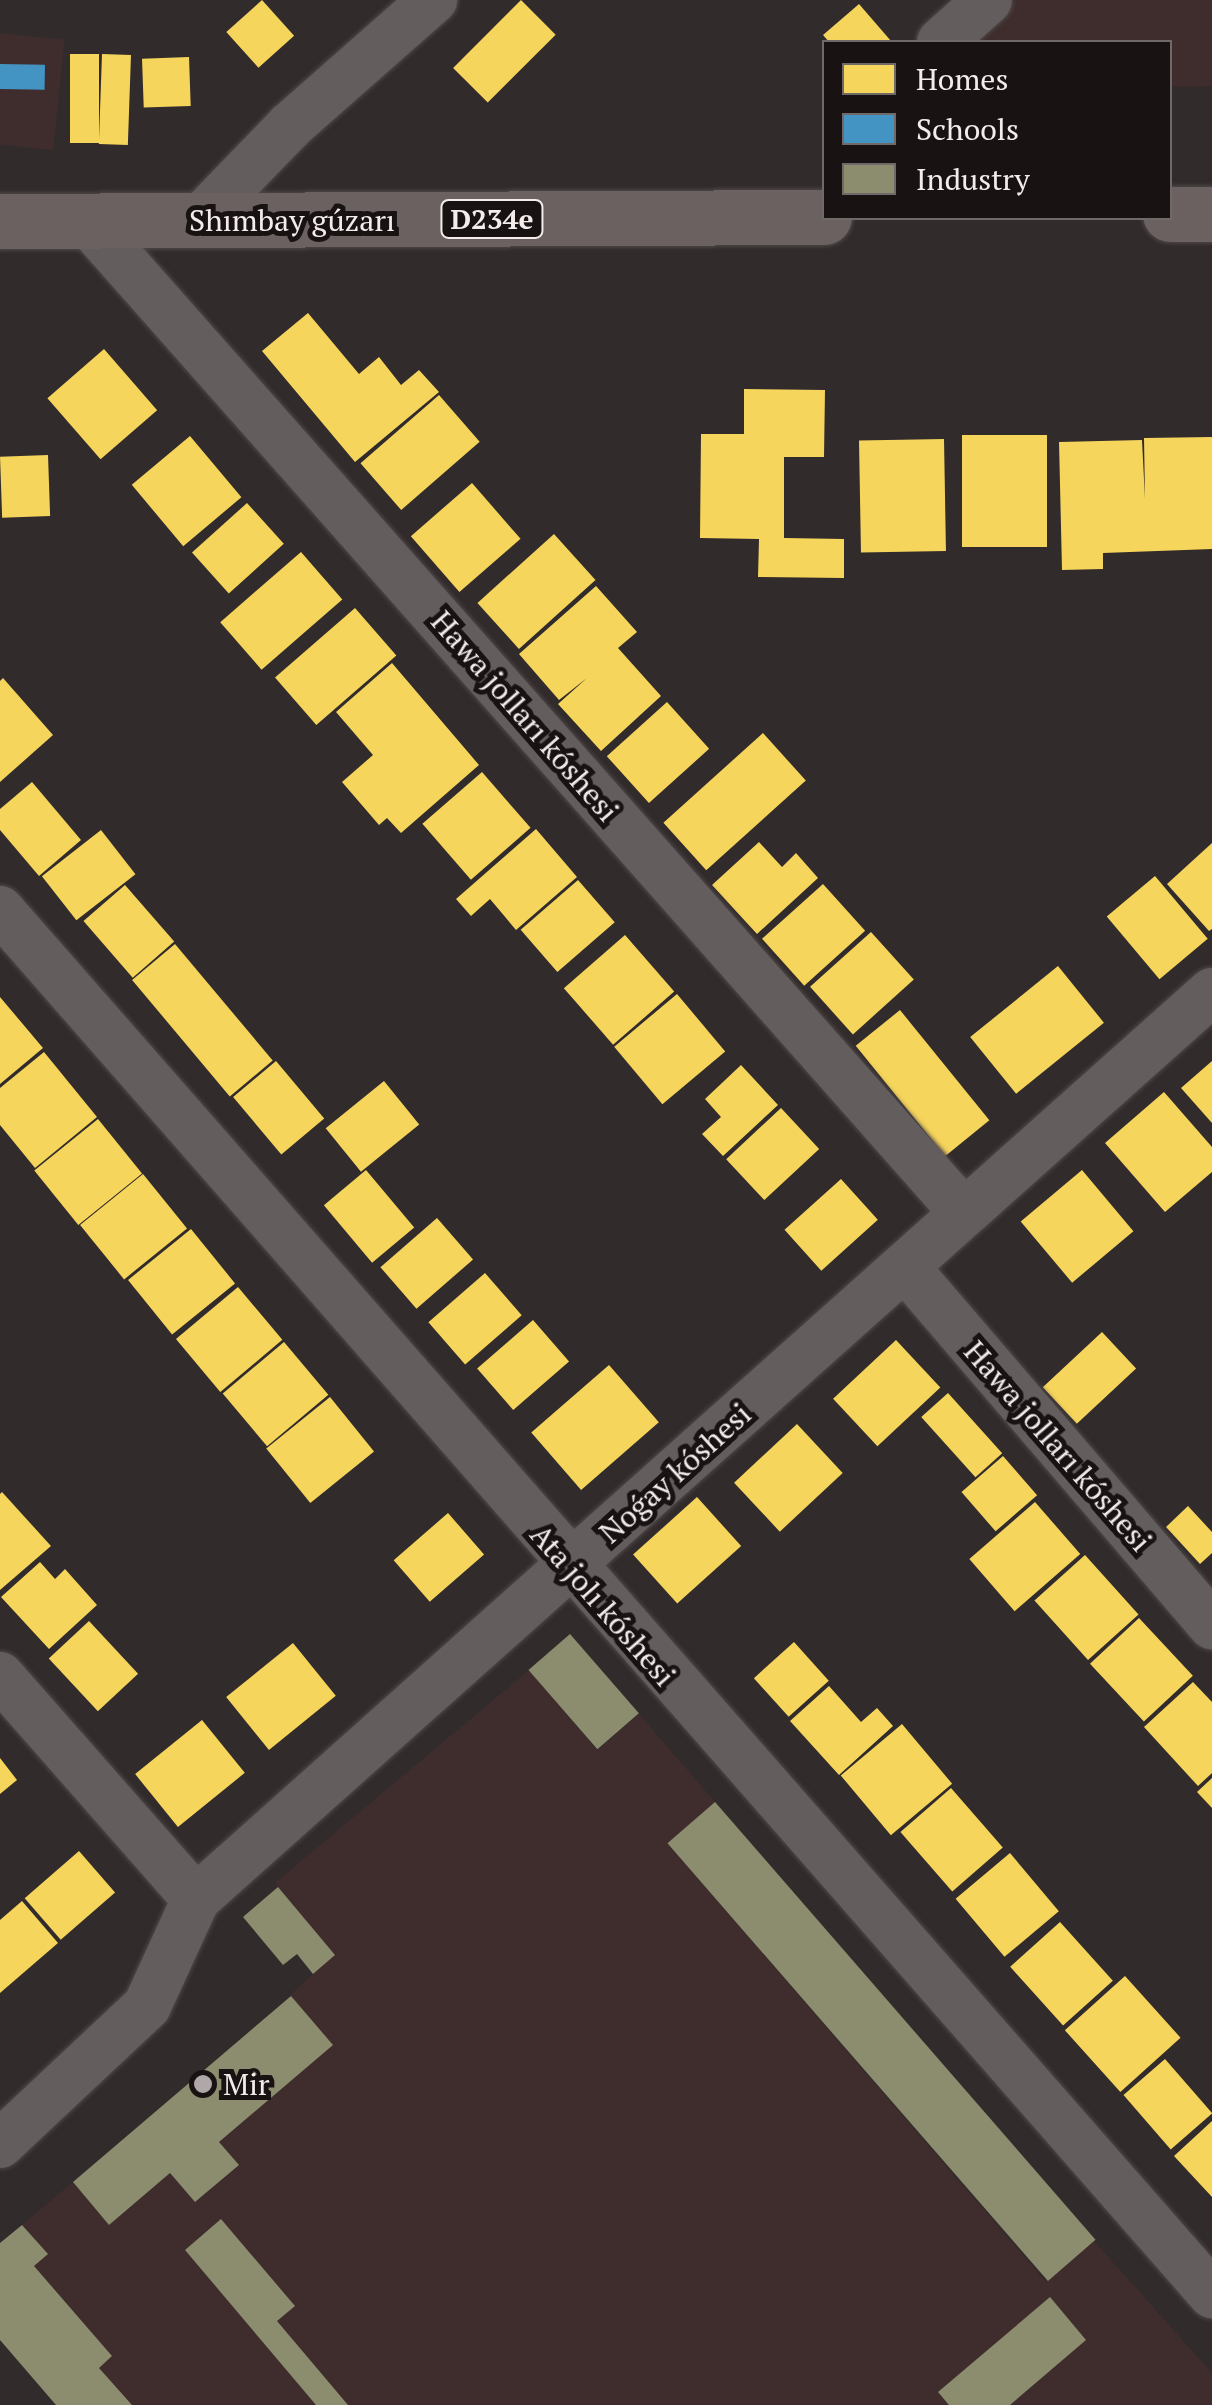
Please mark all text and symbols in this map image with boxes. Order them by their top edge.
legend [822,40,1172,220]
text: Homes [916,59,1008,99]
text: Schools [916,109,1019,149]
text: Industry [916,159,1030,199]
road number: D234e [440,196,544,242]
street label: Shımbay gúzarı [189,202,395,238]
street label: Hawa jolları kóshesi [424,603,626,829]
street label: Hawa jolları kóshesi [957,1333,1159,1559]
street label: Noǵay kóshesi [592,1396,758,1550]
street label: Ata jolı kóshesi [523,1517,683,1693]
place label: Mir [223,2066,270,2102]
marker: Mir [192,2073,214,2095]

